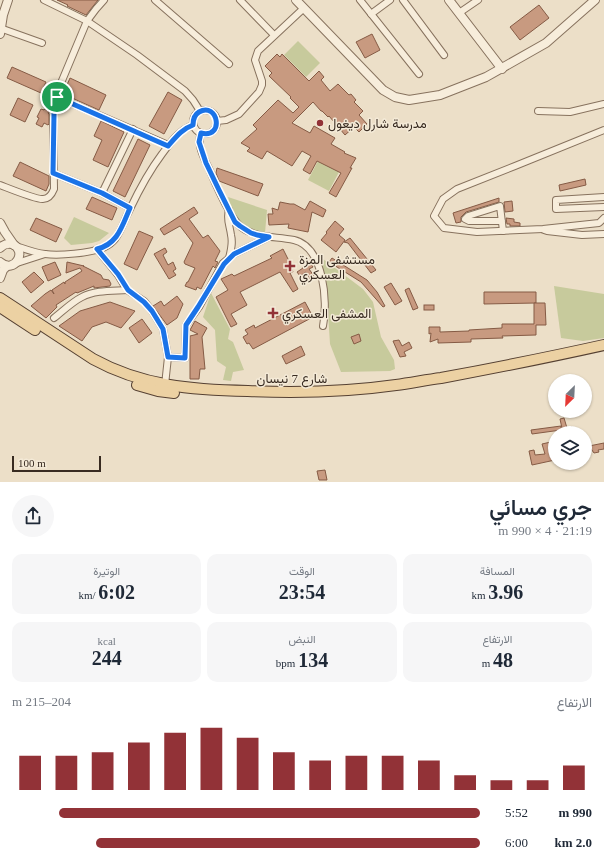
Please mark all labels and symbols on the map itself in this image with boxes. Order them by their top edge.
pin [40,80,74,114]
place label: مدرسة شارل ديغول [328,116,427,132]
marker: مدرسة شارل ديغول [315,118,325,128]
place label: مستشفى المزة العسكري [299,252,375,285]
marker: مستشفى المزة العسكري [284,260,296,272]
place label: المشفى العسكري [282,306,371,324]
marker: المشفى العسكري [267,307,279,319]
street label: شارع 7 نيسان [257,371,327,388]
north arrow [548,374,592,418]
scale bar [12,454,101,473]

